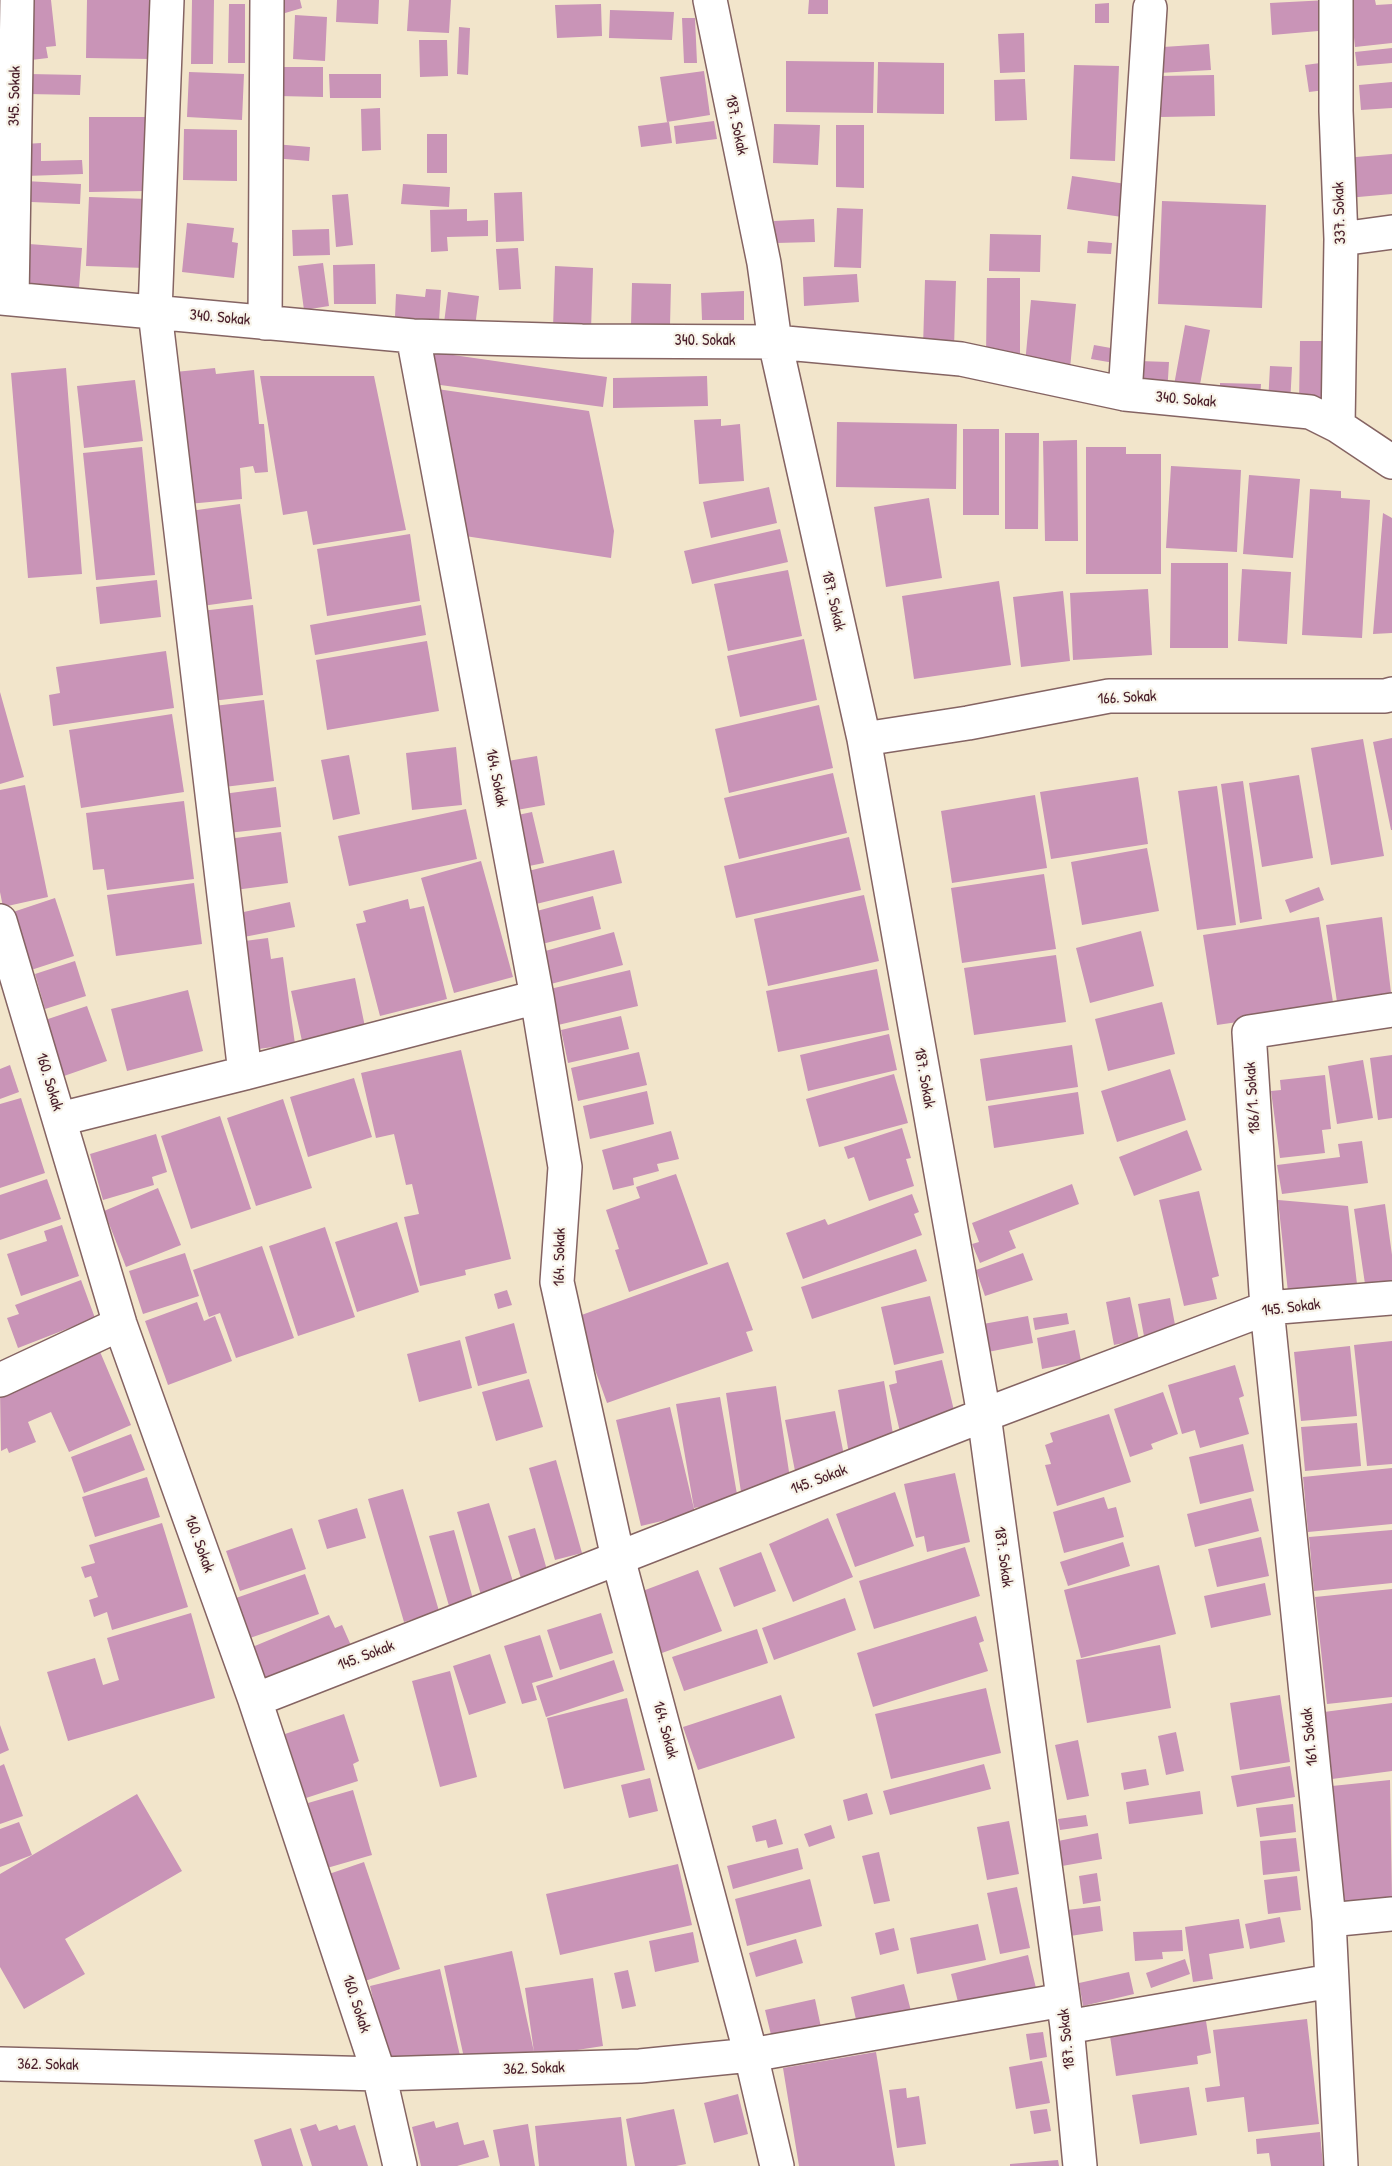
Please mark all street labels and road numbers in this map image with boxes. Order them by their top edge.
street label: 345. Sokak [5,66,25,126]
street label: 187. Sokak [720,93,752,157]
street label: 337. Sokak [1329,181,1351,245]
street label: 340. Sokak [189,306,251,330]
street label: 340. Sokak [675,331,735,351]
street label: 340. Sokak [1155,388,1217,412]
street label: 187. Sokak [817,569,849,633]
street label: 166. Sokak [1097,687,1157,709]
street label: 164. Sokak [481,747,511,809]
street label: 187. Sokak [909,1046,939,1110]
street label: 160. Sokak [31,1051,67,1113]
street label: 186/1. Sokak [1241,1061,1265,1135]
street label: 164. Sokak [550,1228,570,1286]
street label: 145. Sokak [1261,1295,1321,1321]
street label: 145. Sokak [788,1460,850,1500]
street label: 160. Sokak [180,1513,218,1575]
street label: 187. Sokak [989,1525,1017,1589]
street label: 145. Sokak [335,1636,397,1676]
street label: 164. Sokak [648,1699,682,1761]
street label: 161. Sokak [1297,1707,1323,1767]
street label: 160. Sokak [338,1973,374,2035]
street label: 187. Sokak [1054,2008,1080,2070]
street label: 362. Sokak [17,2055,79,2075]
street label: 362. Sokak [503,2058,565,2080]

